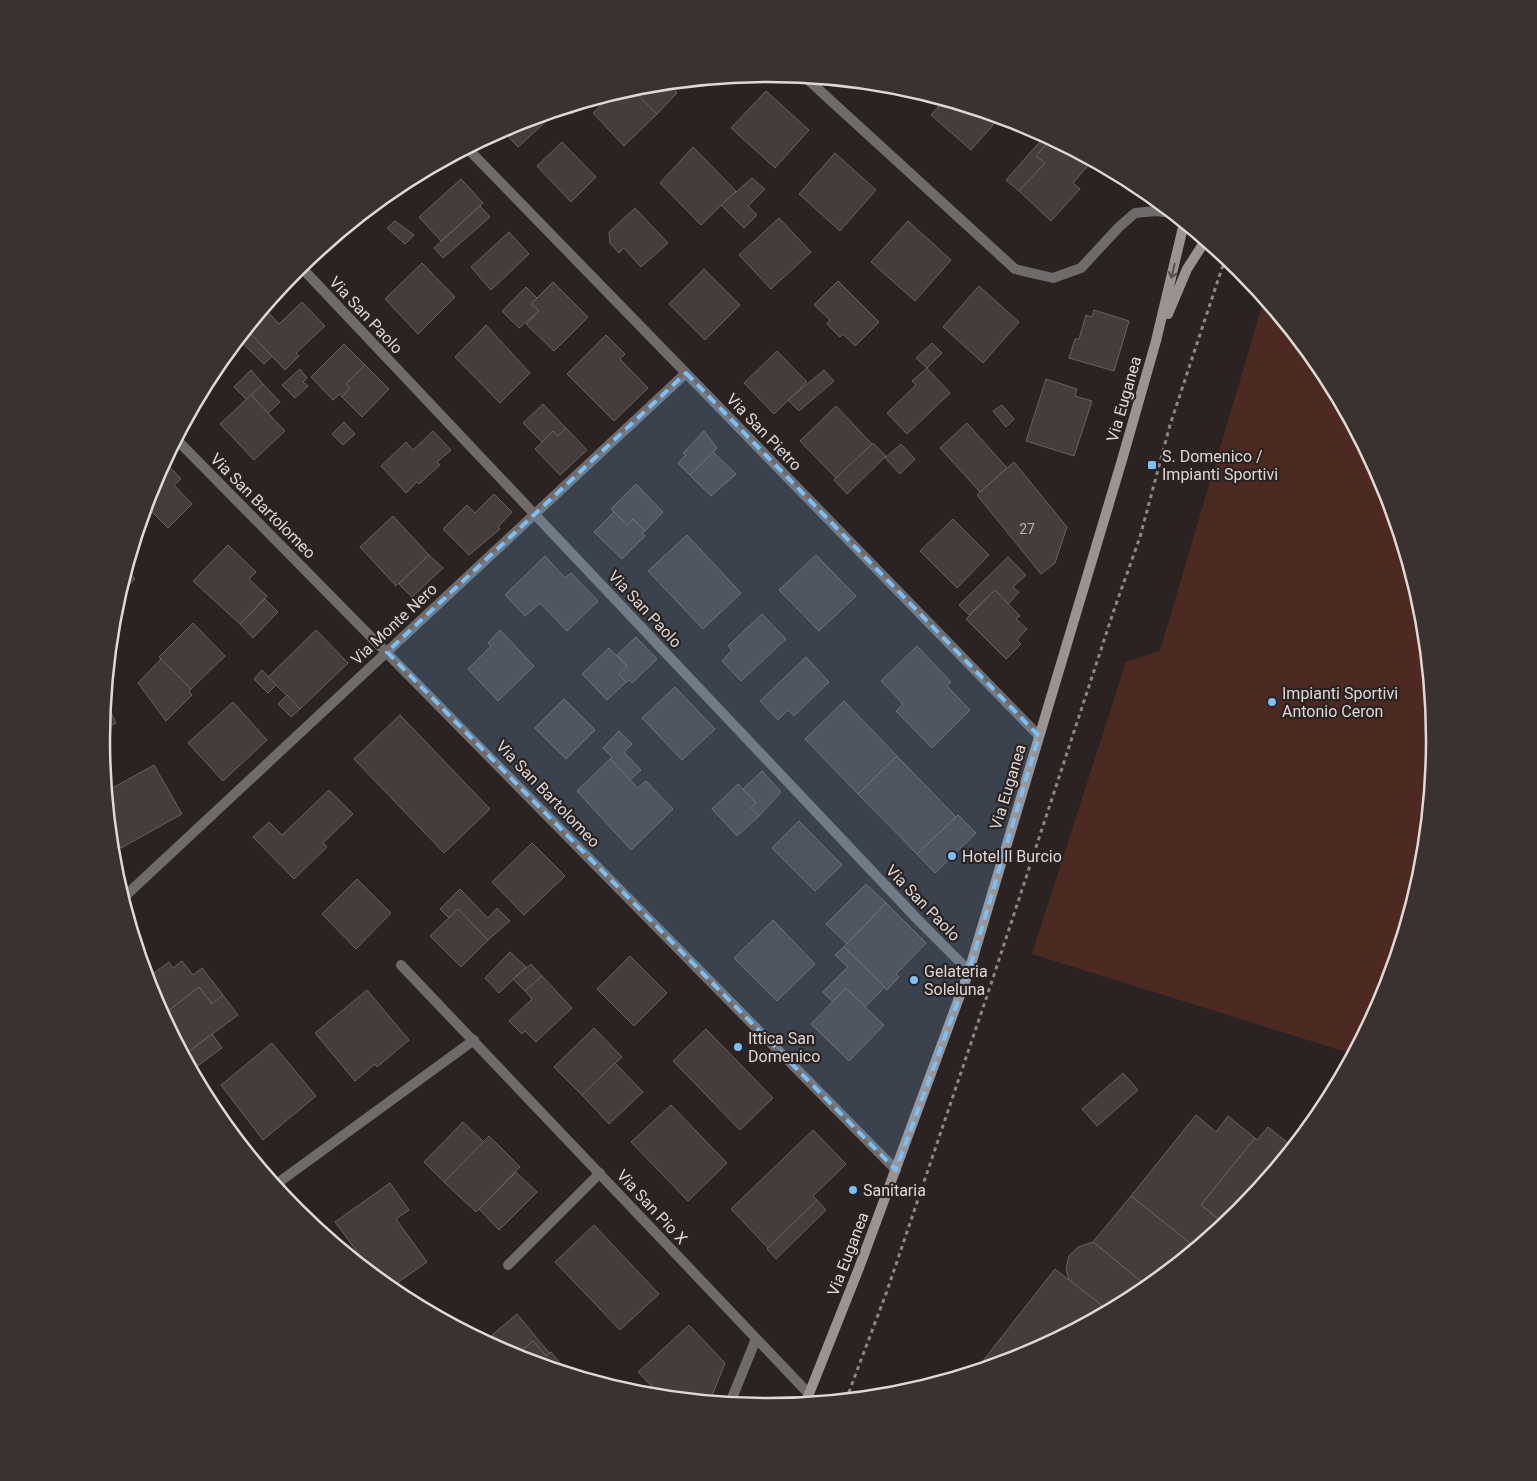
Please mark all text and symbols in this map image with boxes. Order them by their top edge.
one-way arrow [1168,262,1177,278]
street label: Via San Paolo [325,272,407,358]
street label: Via Euganea [1103,354,1145,444]
street label: Via San Pietro [722,389,806,475]
place label: S. Domenico / Impianti Sportivi [1162,447,1278,484]
street label: Via San Bartolomeo [206,449,320,563]
marker: S. Domenico / Impianti Sportivi [1146,459,1158,471]
house number: 27 [1019,521,1035,537]
street label: Via San Paolo [604,566,686,652]
street label: Via Monte Nero [347,579,441,669]
place label: Impianti Sportivi Antonio Ceron [1282,684,1398,721]
marker: Impianti Sportivi Antonio Ceron [1266,696,1278,708]
street label: Via San Bartolomeo [492,737,604,851]
street label: Via Euganea [986,742,1030,832]
place label: Hotel Il Burcio [962,847,1062,866]
marker: Hotel Il Burcio [946,850,958,862]
street label: Via San Paolo [882,861,964,945]
place label: Gelateria Soleluna [924,962,988,999]
marker: Gelateria Soleluna [908,974,920,986]
place label: Ittica San Domenico [748,1029,820,1066]
marker: Ittica San Domenico [732,1041,744,1053]
street label: Via San Pio X [613,1166,691,1248]
place label: Sanitaria [863,1181,926,1200]
marker: Sanitaria [847,1184,859,1196]
street label: Via Euganea [823,1209,873,1299]

